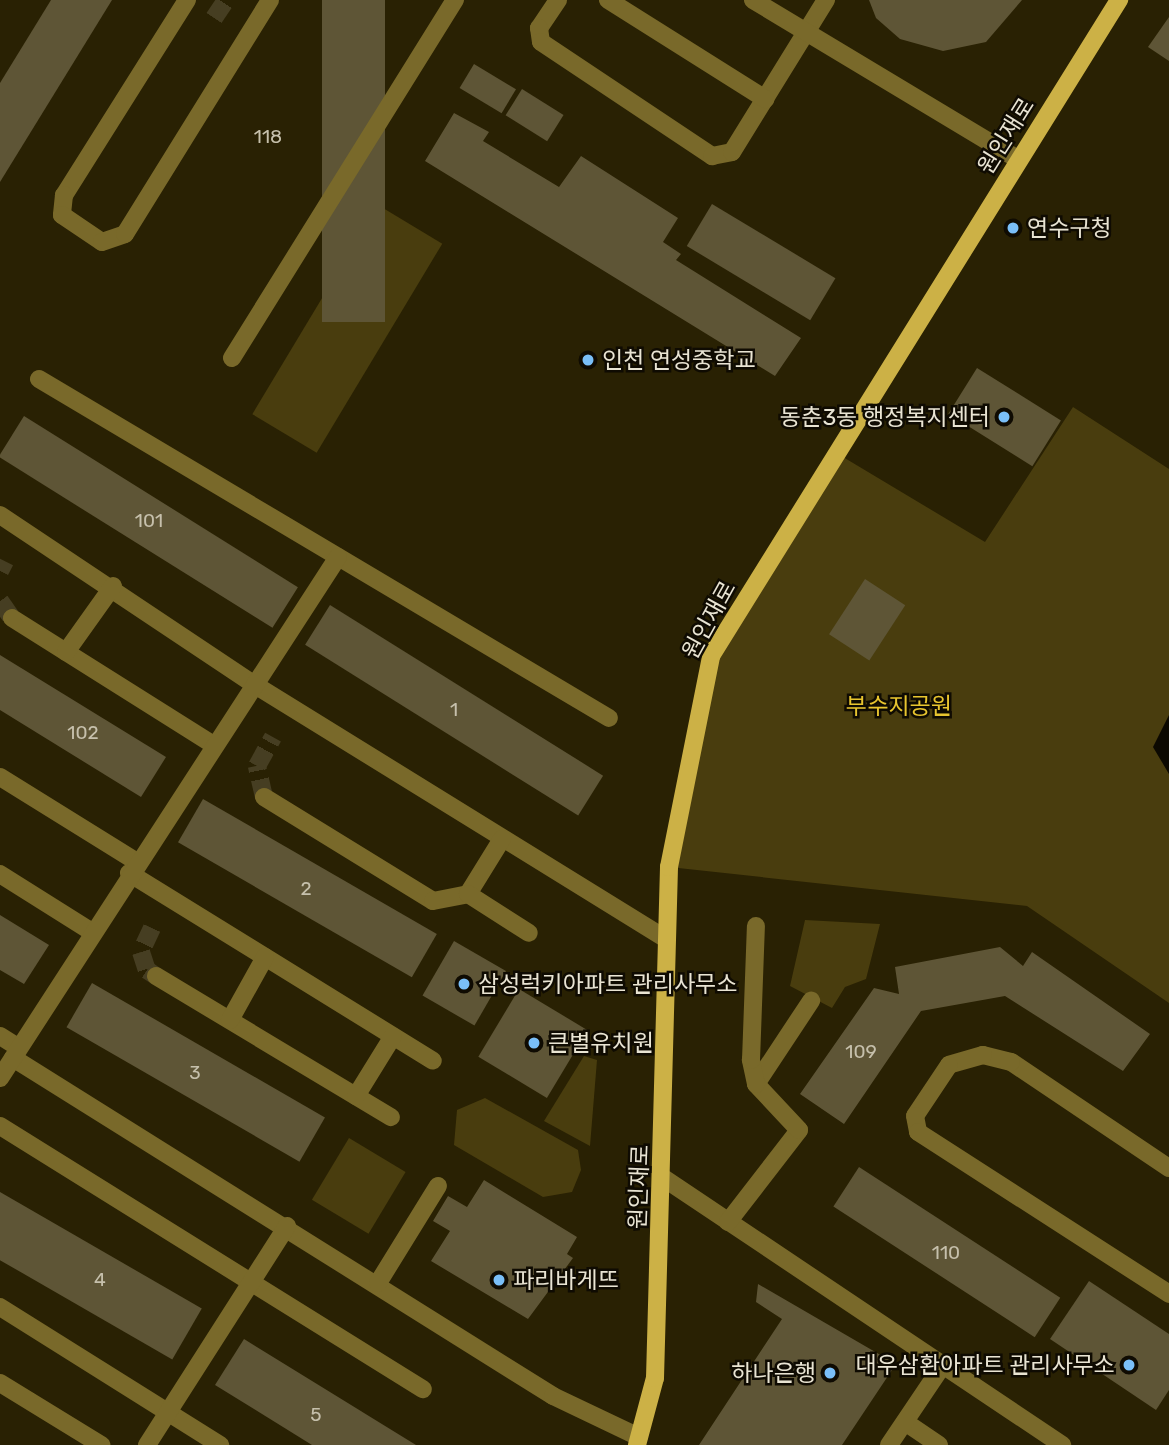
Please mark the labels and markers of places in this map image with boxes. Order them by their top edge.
place label: 연수구청 [1027,214,1112,242]
marker: 연수구청 [1005,220,1021,236]
place label: 인천 연성중학교 [602,346,756,374]
marker: 인천 연성중학교 [580,352,596,368]
place label: 동춘3동 행정복지센터 [780,403,990,431]
marker: 동춘3동 행정복지센터 [996,409,1012,425]
place label: 삼성럭키아파트 관리사무소 [478,970,738,998]
marker: 삼성럭키아파트 관리사무소 [456,976,472,992]
place label: 큰별유치원 [548,1029,654,1057]
marker: 큰별유치원 [526,1035,542,1051]
place label: 파리바게뜨 [513,1266,619,1294]
marker: 파리바게뜨 [491,1272,507,1288]
place label: 대우삼환아파트 관리사무소 [855,1351,1115,1379]
marker: 대우삼환아파트 관리사무소 [1121,1357,1137,1373]
place label: 하나은행 [731,1359,816,1387]
marker: 하나은행 [822,1365,838,1381]

